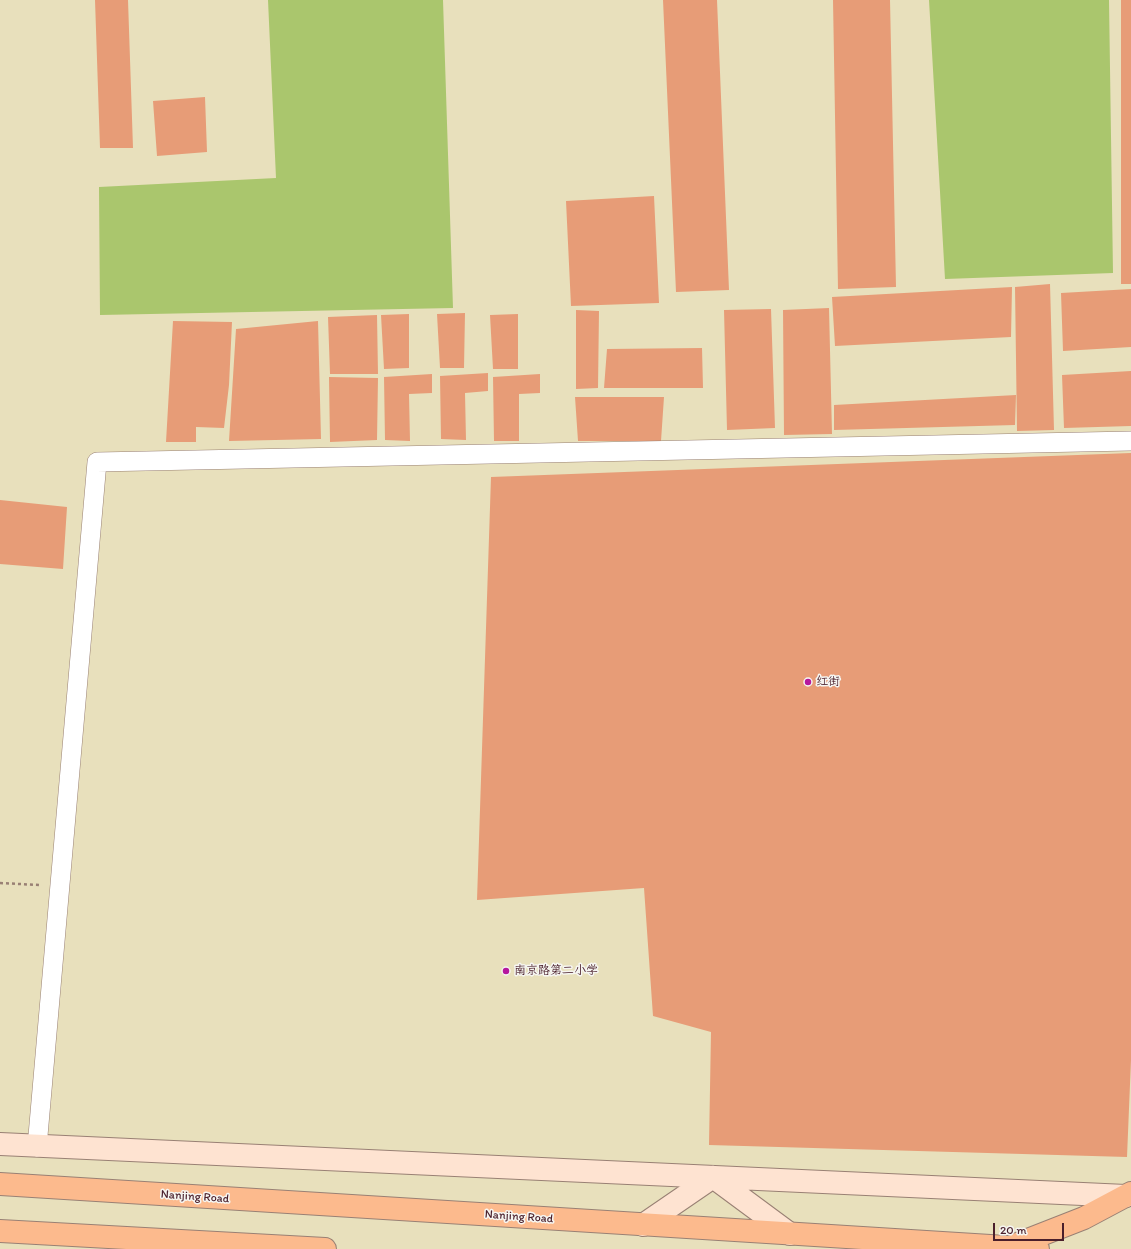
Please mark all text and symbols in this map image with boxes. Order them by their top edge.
place label: 红街 [816,675,840,689]
marker: 红街 [803,677,813,687]
place label: 南京路第二小学 [514,964,598,978]
marker: 南京路第二小学 [501,966,511,976]
street label: Nanjing Road [160,1187,230,1207]
street label: Nanjing Road [484,1207,554,1227]
scale bar [995,1215,1066,1241]
text: 20 m [1000,1223,1027,1237]

